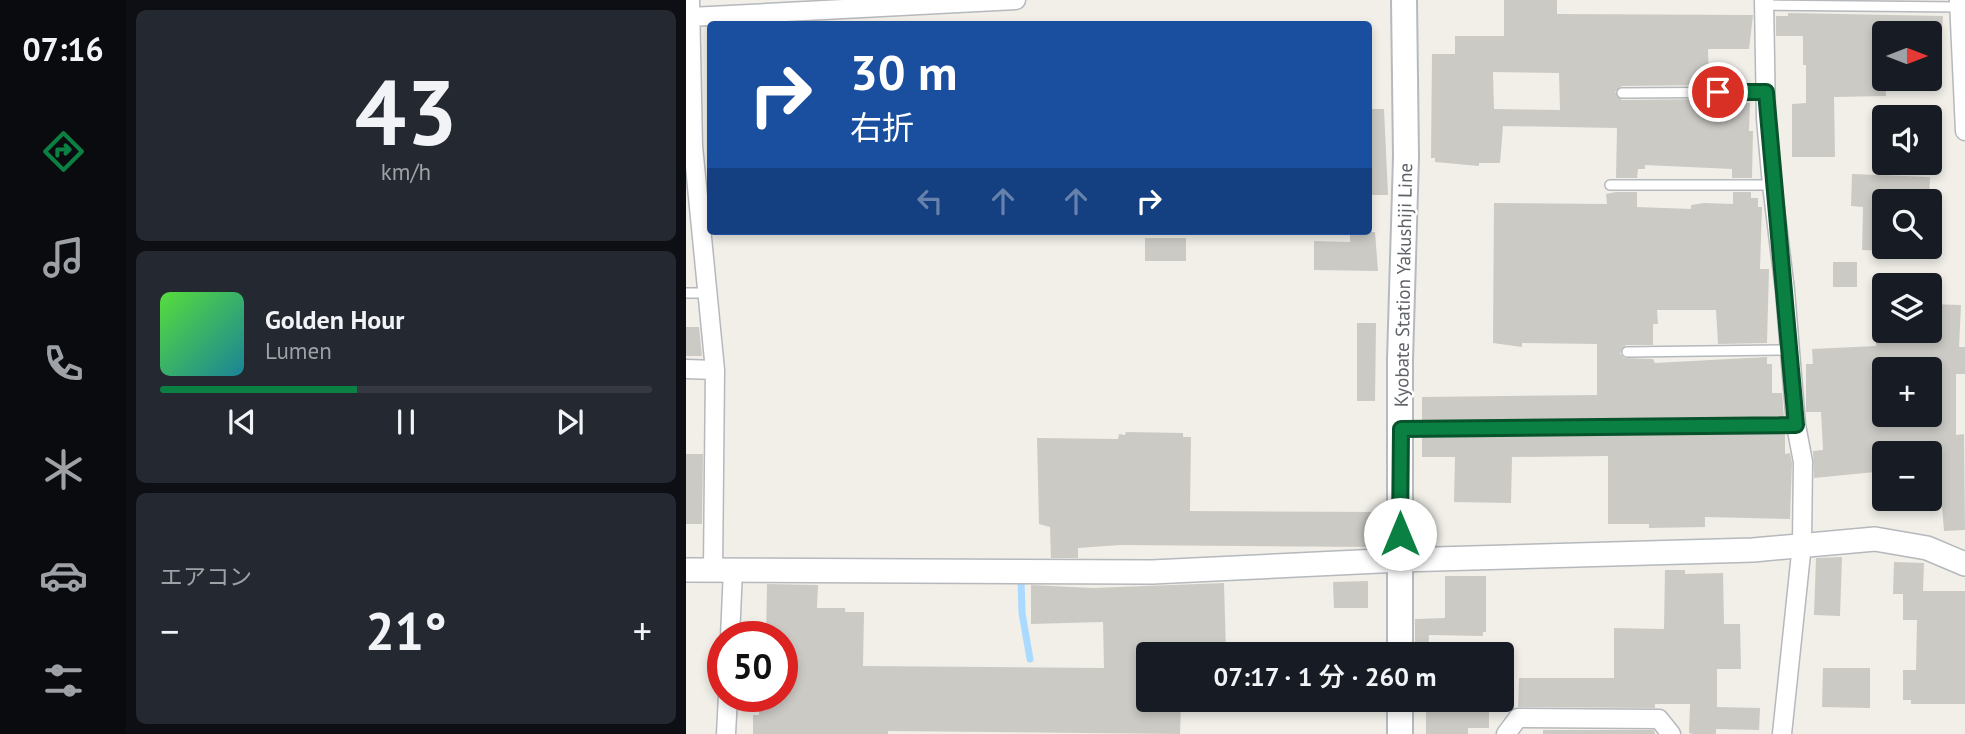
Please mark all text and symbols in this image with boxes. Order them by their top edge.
north arrow [1872,21,1942,91]
map controls [1872,21,1942,511]
text: 07:16 [22,28,104,70]
text: 30 m [850,40,957,104]
icon: right [735,49,826,140]
text: 43 [354,52,458,170]
pin [1688,62,1748,122]
icon: arrive [1699,73,1737,111]
button: sound [1872,105,1942,175]
text: 右折 [850,106,914,148]
icon: directions [39,127,88,176]
text: km/h [381,157,431,186]
street label: Kyobate Station Yakushiji Line [1389,163,1417,407]
icon: left [911,182,949,220]
icon: ahead [984,182,1022,220]
icon: ahead [1057,182,1095,220]
icon: right [1130,182,1168,220]
button: search [1872,189,1942,259]
icon: music [39,233,88,282]
button: layers [1872,273,1942,343]
text: Golden Hour [265,303,404,336]
text: Lumen [265,336,332,365]
icon: phone [39,339,88,388]
button: + [1872,357,1942,427]
icon: previous [223,403,261,441]
icon: pause [387,403,425,441]
icon: next [551,403,589,441]
button: − [1872,441,1942,511]
icon: climate [39,445,88,494]
position arrow [1363,497,1437,571]
icon: car [39,551,88,600]
text: エアコン [160,562,252,591]
text: 21° [365,597,447,664]
text: − [160,606,179,655]
text: + [633,606,652,655]
speed limit sign: 50 [707,621,798,712]
icon: filters [39,656,88,705]
text: 07:17 · 1 分 · 260 m [1213,660,1437,693]

